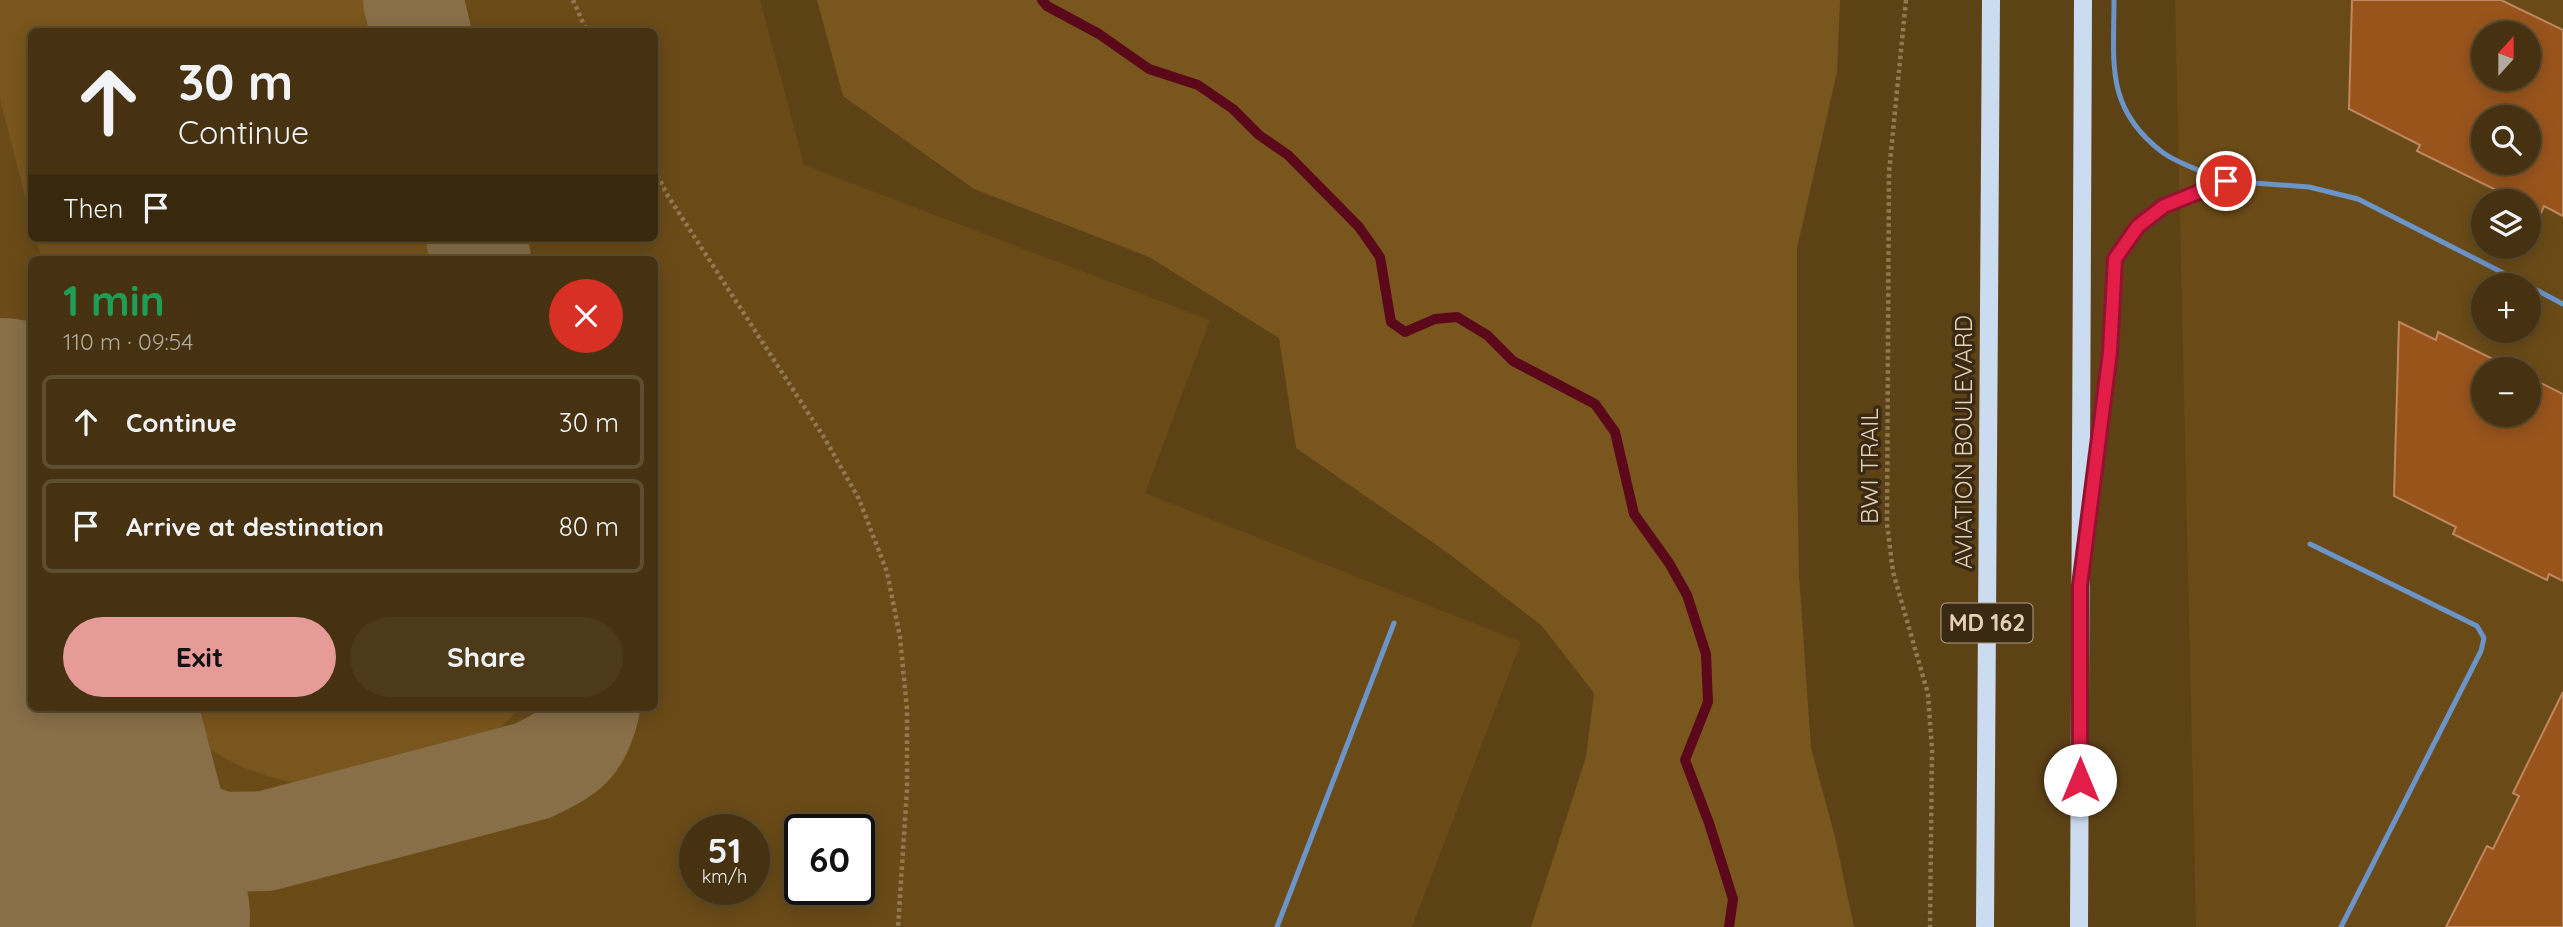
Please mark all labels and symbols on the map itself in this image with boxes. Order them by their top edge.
north arrow [2471,21,2541,91]
pin [2196,151,2256,211]
street label: AVIATION BOULEVARD [1948,315,1978,569]
street label: BWI TRAIL [1854,408,1884,524]
road number: MD 162 [1941,604,2032,642]
position arrow [2043,743,2117,817]
speed limit sign: 60 [784,814,875,905]

